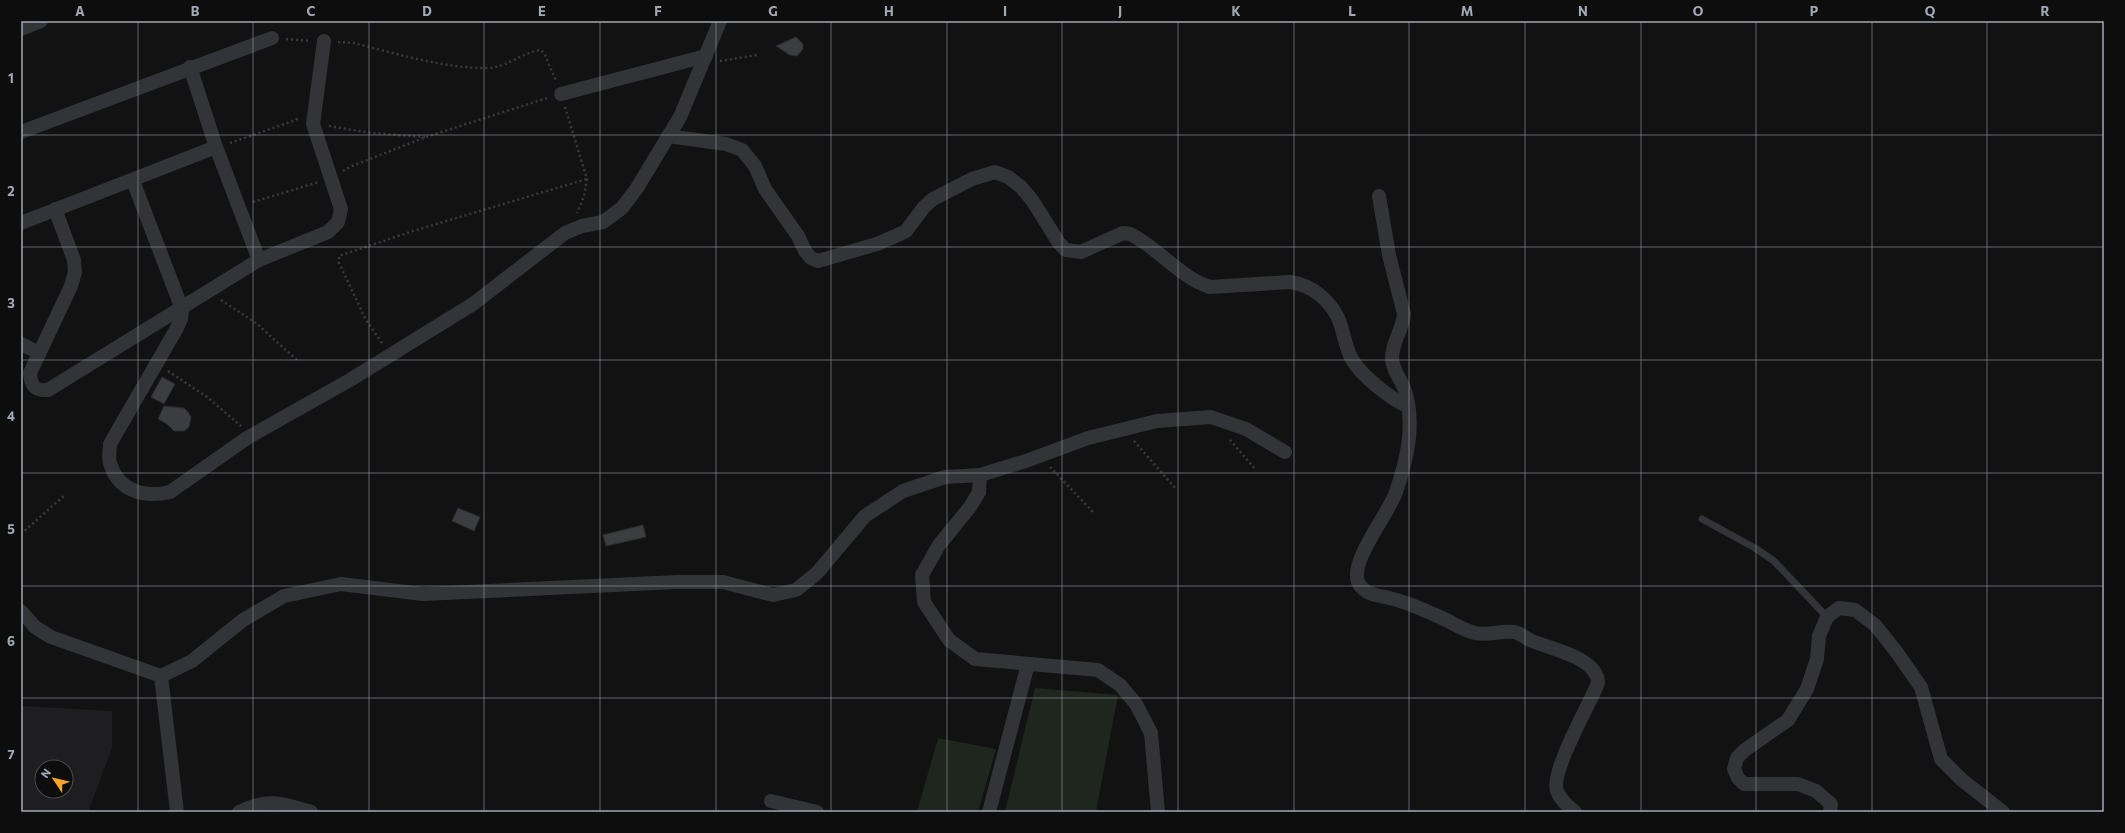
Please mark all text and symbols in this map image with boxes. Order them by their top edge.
text: A [75,3,85,19]
text: B [191,3,200,19]
text: C [307,3,316,19]
text: D [422,3,432,19]
text: E [538,3,546,19]
text: F [654,3,662,19]
text: G [768,3,778,19]
text: H [884,3,894,19]
text: I [1003,3,1007,19]
text: J [1118,3,1122,19]
text: K [1231,3,1241,19]
text: L [1348,3,1356,19]
text: M [1461,3,1473,19]
text: N [1578,3,1588,19]
text: O [1693,3,1704,19]
text: P [1810,3,1819,19]
text: Q [1925,3,1936,19]
text: R [2041,3,2050,19]
text: 1 [8,70,14,86]
text: 2 [7,183,15,199]
text: 3 [7,295,15,311]
text: 4 [7,408,15,424]
text: 5 [7,521,15,537]
text: 6 [7,633,15,649]
text: 7 [7,746,15,762]
north arrow [34,759,74,799]
text: N [38,766,53,780]

